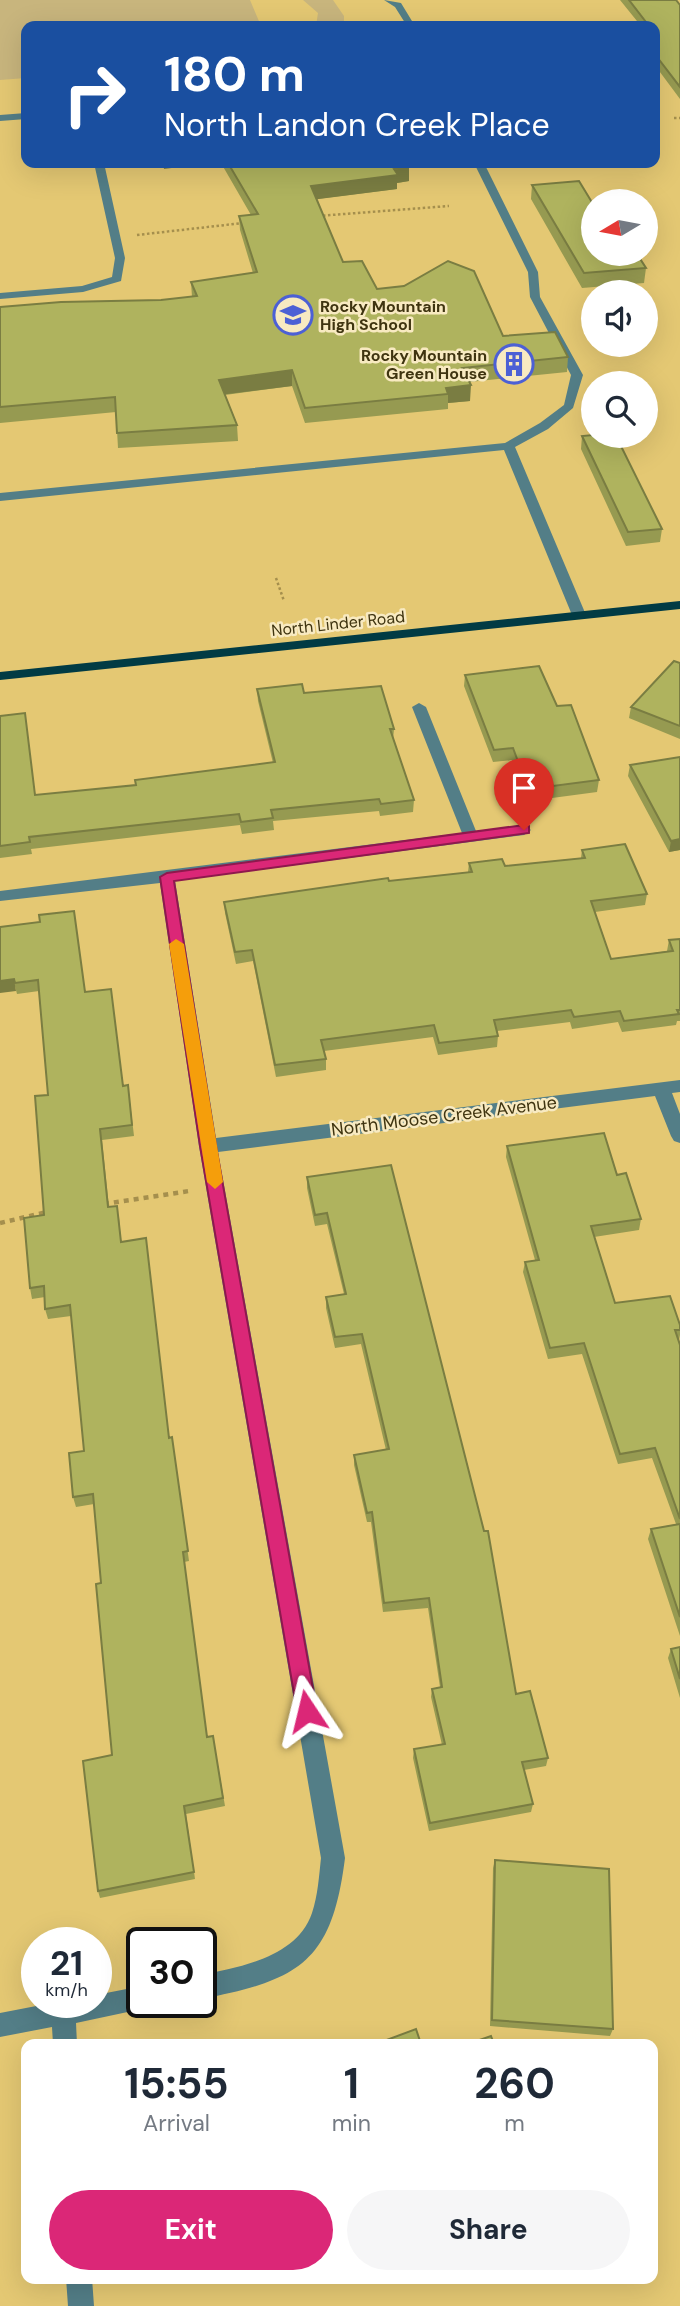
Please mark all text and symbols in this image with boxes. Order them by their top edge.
text: 180 m [164,42,305,106]
icon: right [49,49,140,140]
text: North Landon Creek Place [164,104,550,146]
north arrow [581,189,658,266]
map controls [581,189,658,448]
button: sound [581,280,658,357]
school or university icon: Rocky Mountain High School [272,294,314,336]
place label: Rocky Mountain High School [320,296,446,335]
building icon: Rocky Mountain Green House [493,343,535,385]
place label: Rocky Mountain Green House [361,345,487,384]
button: search [581,371,658,448]
street label: North Linder Road [270,606,406,641]
pin [494,758,554,830]
icon: arrive [505,769,543,807]
street label: North Moose Creek Avenue [330,1090,558,1142]
position arrow [270,1674,344,1748]
speed limit sign: 30 [126,1927,217,2018]
text: 21 [50,1940,83,1986]
text: km/h [45,1978,88,2002]
text: 15:55 [124,2056,229,2111]
text: 1 [344,2056,359,2111]
text: 260 [474,2056,555,2111]
text: Arrival [143,2108,210,2138]
text: min [332,2108,371,2138]
text: m [504,2108,525,2138]
button: Exit [49,2190,333,2270]
button: Share [347,2190,630,2270]

